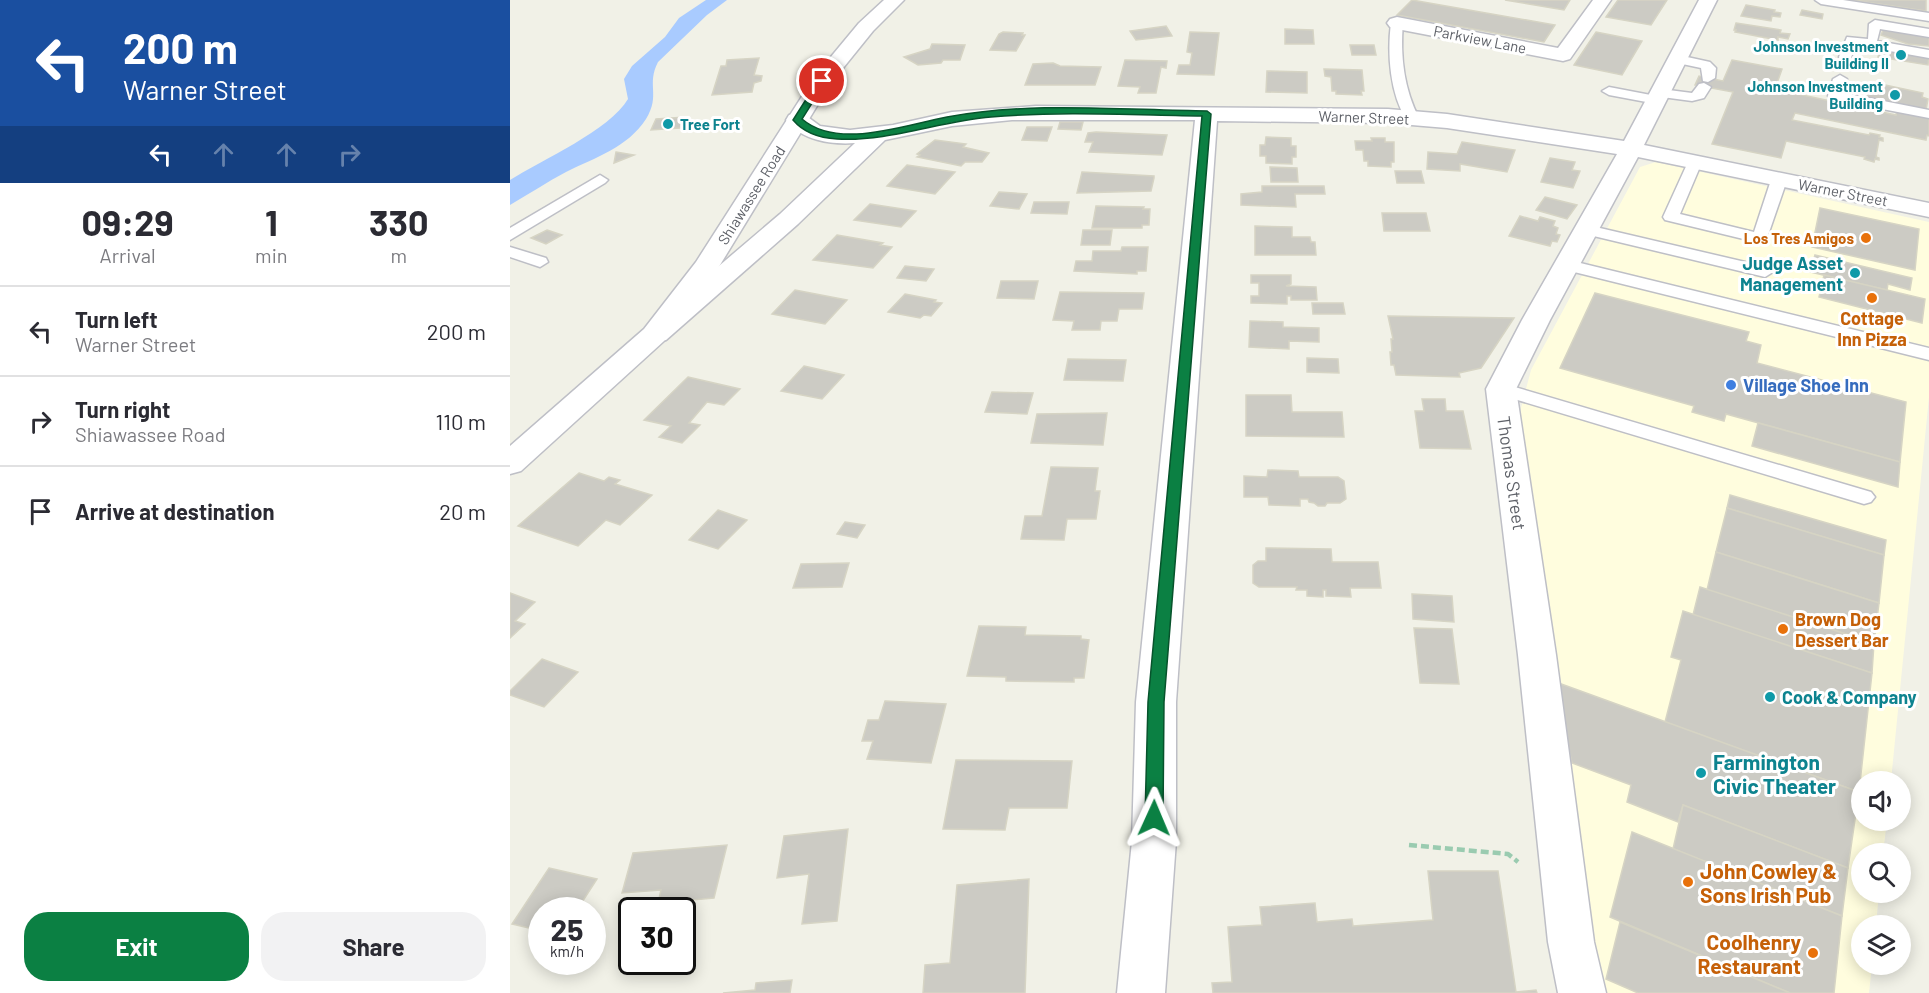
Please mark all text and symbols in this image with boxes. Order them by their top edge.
street label: Parkview Lane [1432,21,1528,57]
text: 200 m [123,22,238,72]
icon: left [24,24,102,102]
place label: Johnson Investment Building II [1753,37,1889,72]
marker: Johnson Investment Building II [1894,48,1908,62]
pin [796,55,847,106]
icon: arrive [805,64,838,97]
text: Warner Street [123,73,287,105]
place label: Johnson Investment Building [1747,77,1883,112]
marker: Johnson Investment Building [1888,88,1902,102]
street label: Warner Street [1318,106,1410,128]
place label: Tree Fort [680,115,741,133]
marker: Tree Fort [661,117,675,131]
icon: left [144,138,177,171]
icon: ahead [207,138,240,171]
icon: ahead [270,138,303,171]
icon: right [333,138,366,171]
street label: Shiawassee Road [713,142,789,248]
street label: Warner Street [1797,174,1889,210]
text: 09:29 [82,200,174,243]
text: 1 [265,200,278,243]
text: 330 [369,200,428,243]
place label: Los Tres Amigos [1744,229,1854,247]
marker: Los Tres Amigos [1859,231,1873,245]
text: Arrival [100,243,156,267]
text: min [255,243,288,267]
text: m [390,243,407,267]
place label: Judge Asset Management [1740,252,1843,295]
marker: Judge Asset Management [1848,266,1862,280]
marker: Cottage Inn Pizza [1865,291,1879,305]
text: Turn left [75,306,158,332]
place label: Cottage Inn Pizza [1837,307,1907,350]
icon: left [24,315,57,348]
text: 200 m [427,318,486,344]
text: Warner Street [75,332,196,356]
place label: Village Shoe Inn [1743,374,1869,396]
marker: Village Shoe Inn [1724,378,1738,392]
text: Turn right [75,396,170,422]
icon: right [24,405,57,438]
text: 110 m [436,408,486,434]
street label: Thomas Street [1493,414,1531,532]
text: Shiawassee Road [75,422,226,446]
icon: arrive [24,495,57,528]
text: Arrive at destination [75,498,274,524]
text: 20 m [439,498,486,524]
place label: Brown Dog Dessert Bar [1795,608,1889,651]
marker: Brown Dog Dessert Bar [1776,622,1790,636]
place label: Cook & Company [1782,686,1917,708]
marker: Cook & Company [1763,690,1777,704]
place label: Farmington Civic Theater [1713,749,1836,798]
marker: Farmington Civic Theater [1694,766,1708,780]
map controls [1851,771,1911,975]
button: sound [1851,771,1911,831]
position arrow [1122,786,1186,850]
button: search [1851,843,1911,903]
place label: John Cowley & Sons Irish Pub [1700,858,1837,907]
marker: John Cowley & Sons Irish Pub [1681,875,1695,889]
speed limit sign: 30 [618,897,696,975]
text: 25 [551,911,583,947]
button: Exit [24,912,249,981]
button: Share [261,912,486,981]
button: layers [1851,915,1911,975]
place label: Coolhenry Restaurant [1697,929,1801,978]
text: km/h [550,942,584,960]
marker: Coolhenry Restaurant [1806,946,1820,960]

